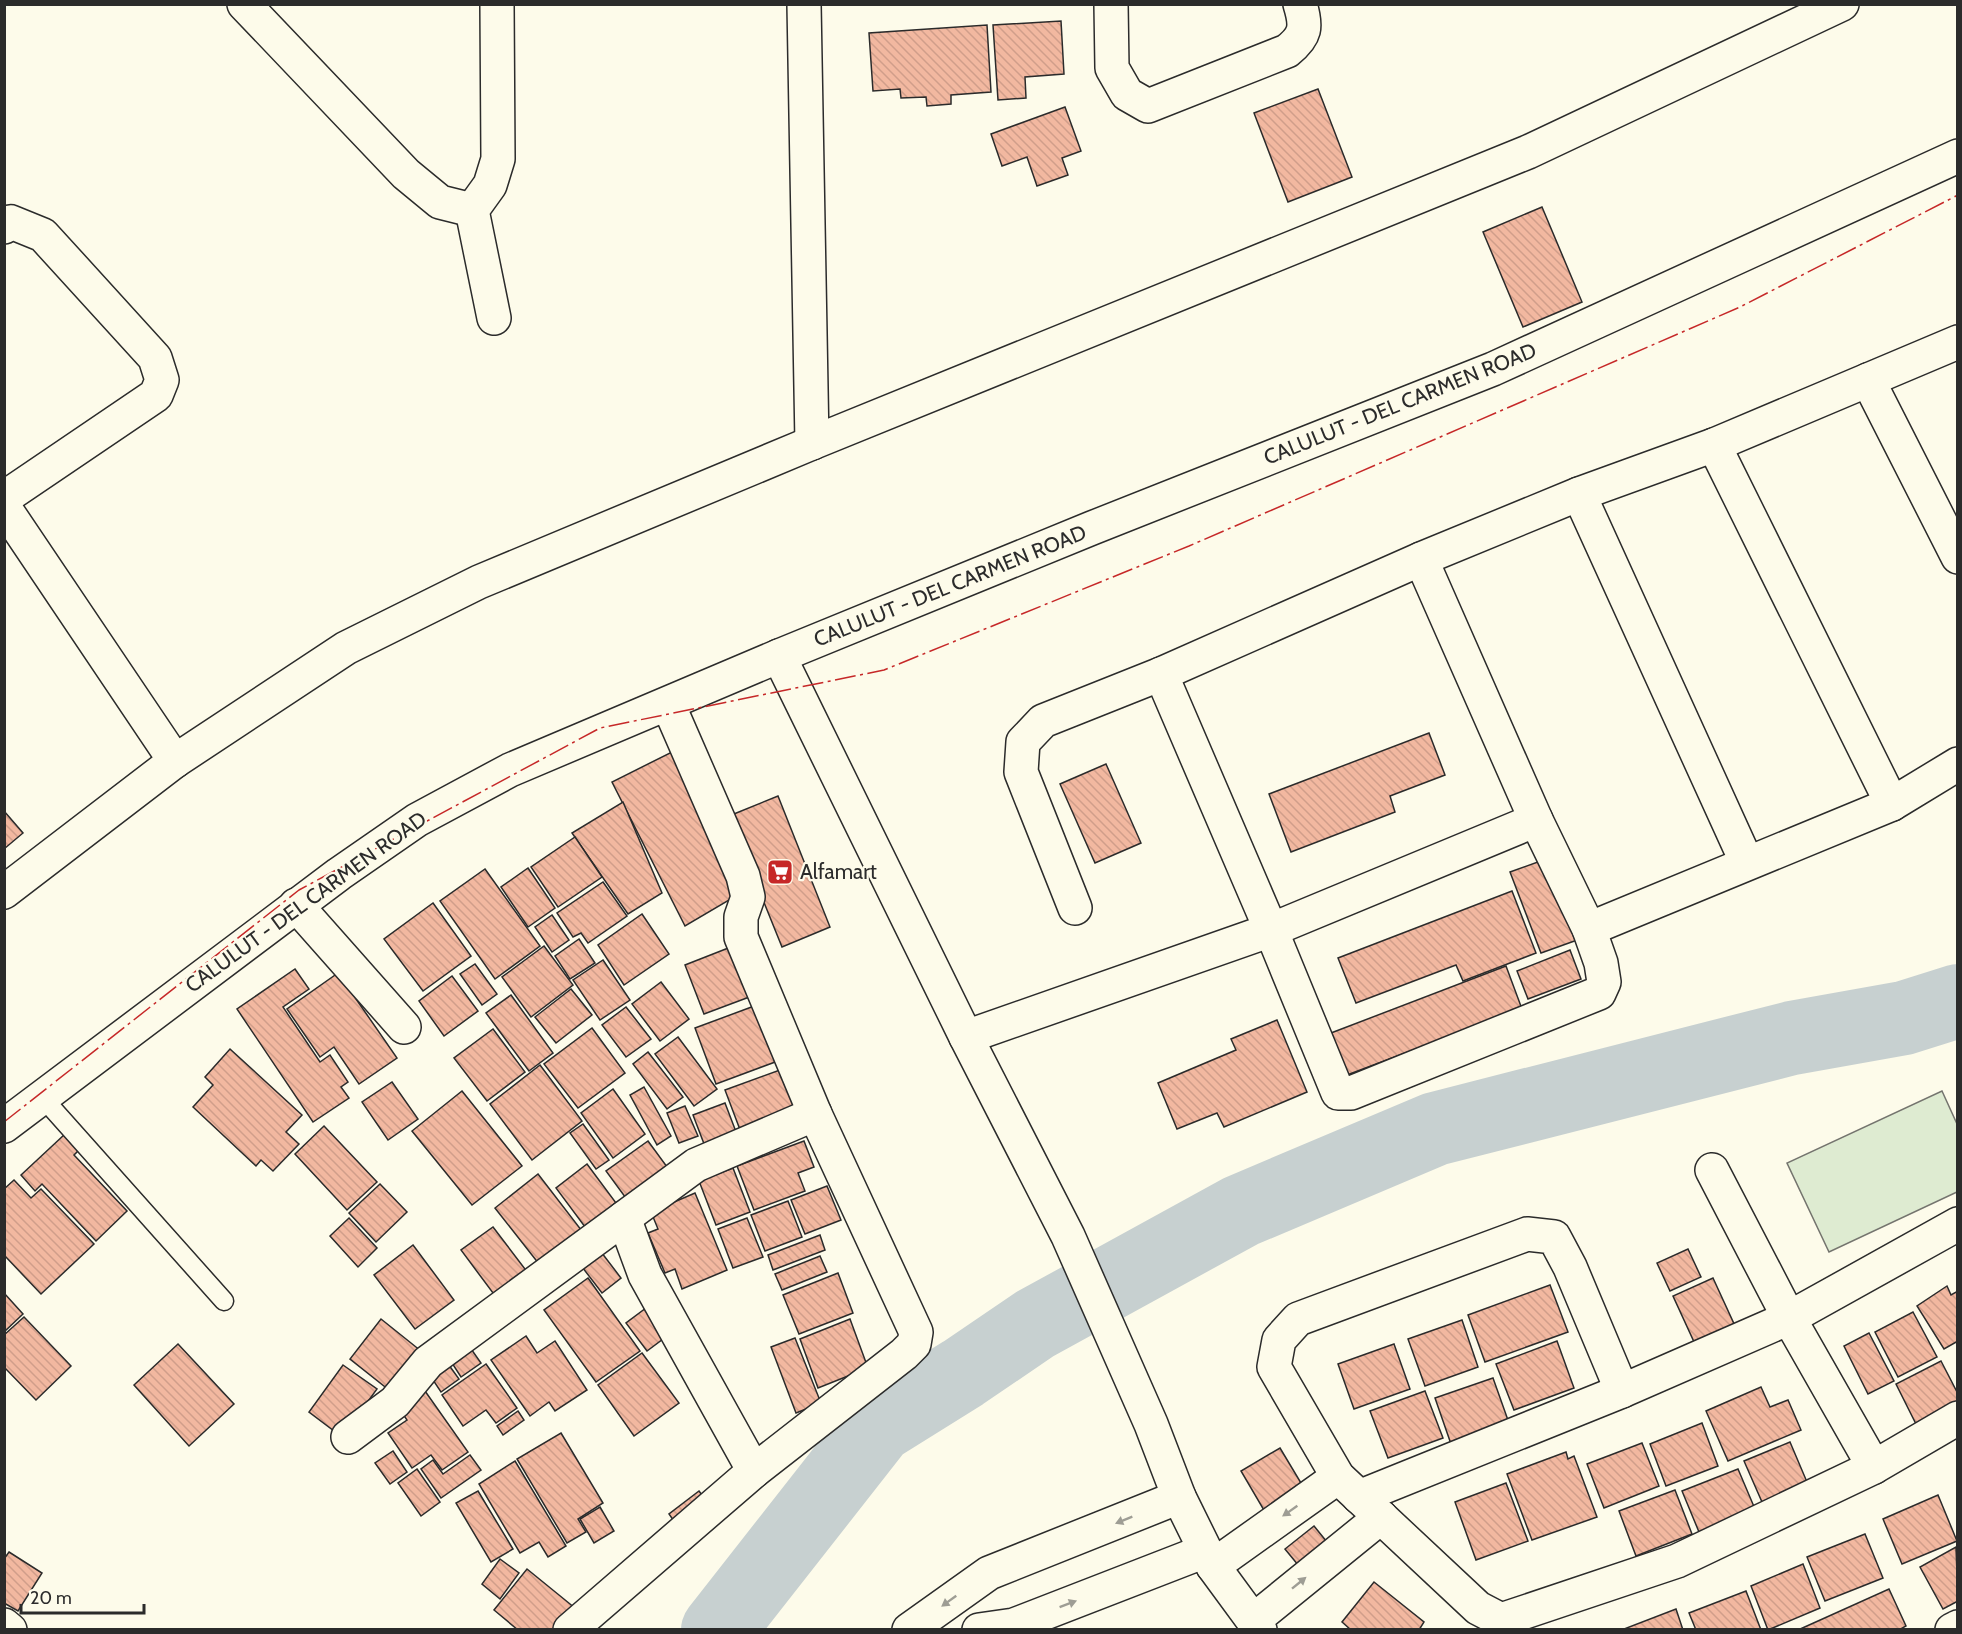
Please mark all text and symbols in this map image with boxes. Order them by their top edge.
street label: CALULUT - DEL CARMEN ROAD [1260,337,1540,470]
street label: CALULUT - DEL CARMEN ROAD [810,519,1090,652]
street label: CALULUT - DEL CARMEN ROAD [180,806,431,997]
supermarket icon: Alfamart [765,857,795,887]
place label: Alfamart [800,859,877,884]
one-way arrow [1283,1505,1299,1517]
one-way arrow [1115,1515,1133,1525]
scale bar [21,1577,144,1615]
one-way arrow [1291,1577,1307,1590]
text: 20 m [30,1587,72,1609]
one-way arrow [942,1595,958,1607]
one-way arrow [1060,1598,1078,1608]

